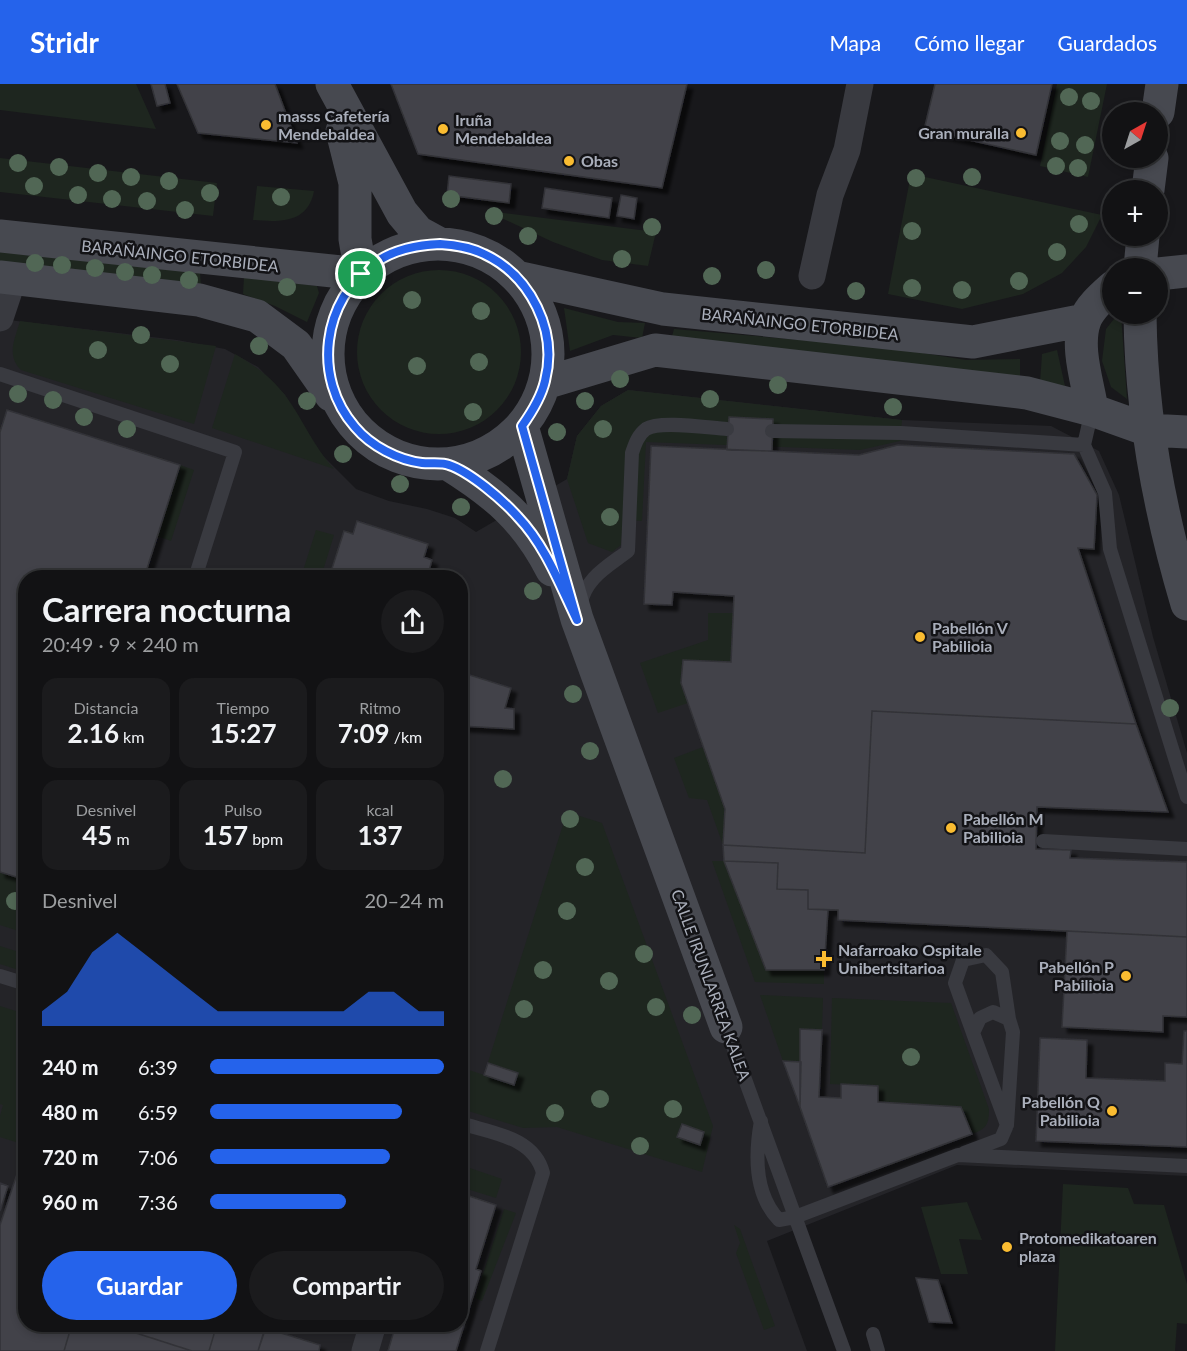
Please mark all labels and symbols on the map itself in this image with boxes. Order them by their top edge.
north arrow [1102,102,1168,168]
place label: masss Cafetería Mendebaldea [278,106,390,143]
place label: Iruña Mendebaldea [455,110,552,147]
marker: masss Cafetería Mendebaldea [259,118,273,132]
marker: Iruña Mendebaldea [436,122,450,136]
place label: Gran muralla [918,123,1009,142]
marker: Gran muralla [1014,126,1028,140]
place label: Obas [581,151,618,170]
marker: Obas [562,154,576,168]
street label: BARAÑAINGO ETORBIDEA [80,236,280,275]
pin [335,248,386,299]
street label: BARAÑAINGO ETORBIDEA [700,304,900,343]
place label: Pabellón V Pabilioia [932,618,1009,655]
marker: Pabellón V Pabilioia [913,630,927,644]
place label: Pabellón M Pabilioia [963,809,1044,846]
marker: Pabellón M Pabilioia [944,821,958,835]
street label: CALLE IRUNLARREA KALEA [668,887,755,1083]
place label: Nafarroako Ospitale Unibertsitarioa [838,940,982,977]
marker: Nafarroako Ospitale Unibertsitarioa [815,950,833,968]
place label: Pabellón P Pabilioia [1039,957,1114,994]
marker: Pabellón P Pabilioia [1119,969,1133,983]
place label: Pabellón Q Pabilioia [1022,1092,1100,1129]
marker: Pabellón Q Pabilioia [1105,1104,1119,1118]
place label: Protomedikatoaren plaza [1019,1228,1157,1265]
marker: Protomedikatoaren plaza [1000,1240,1014,1254]

